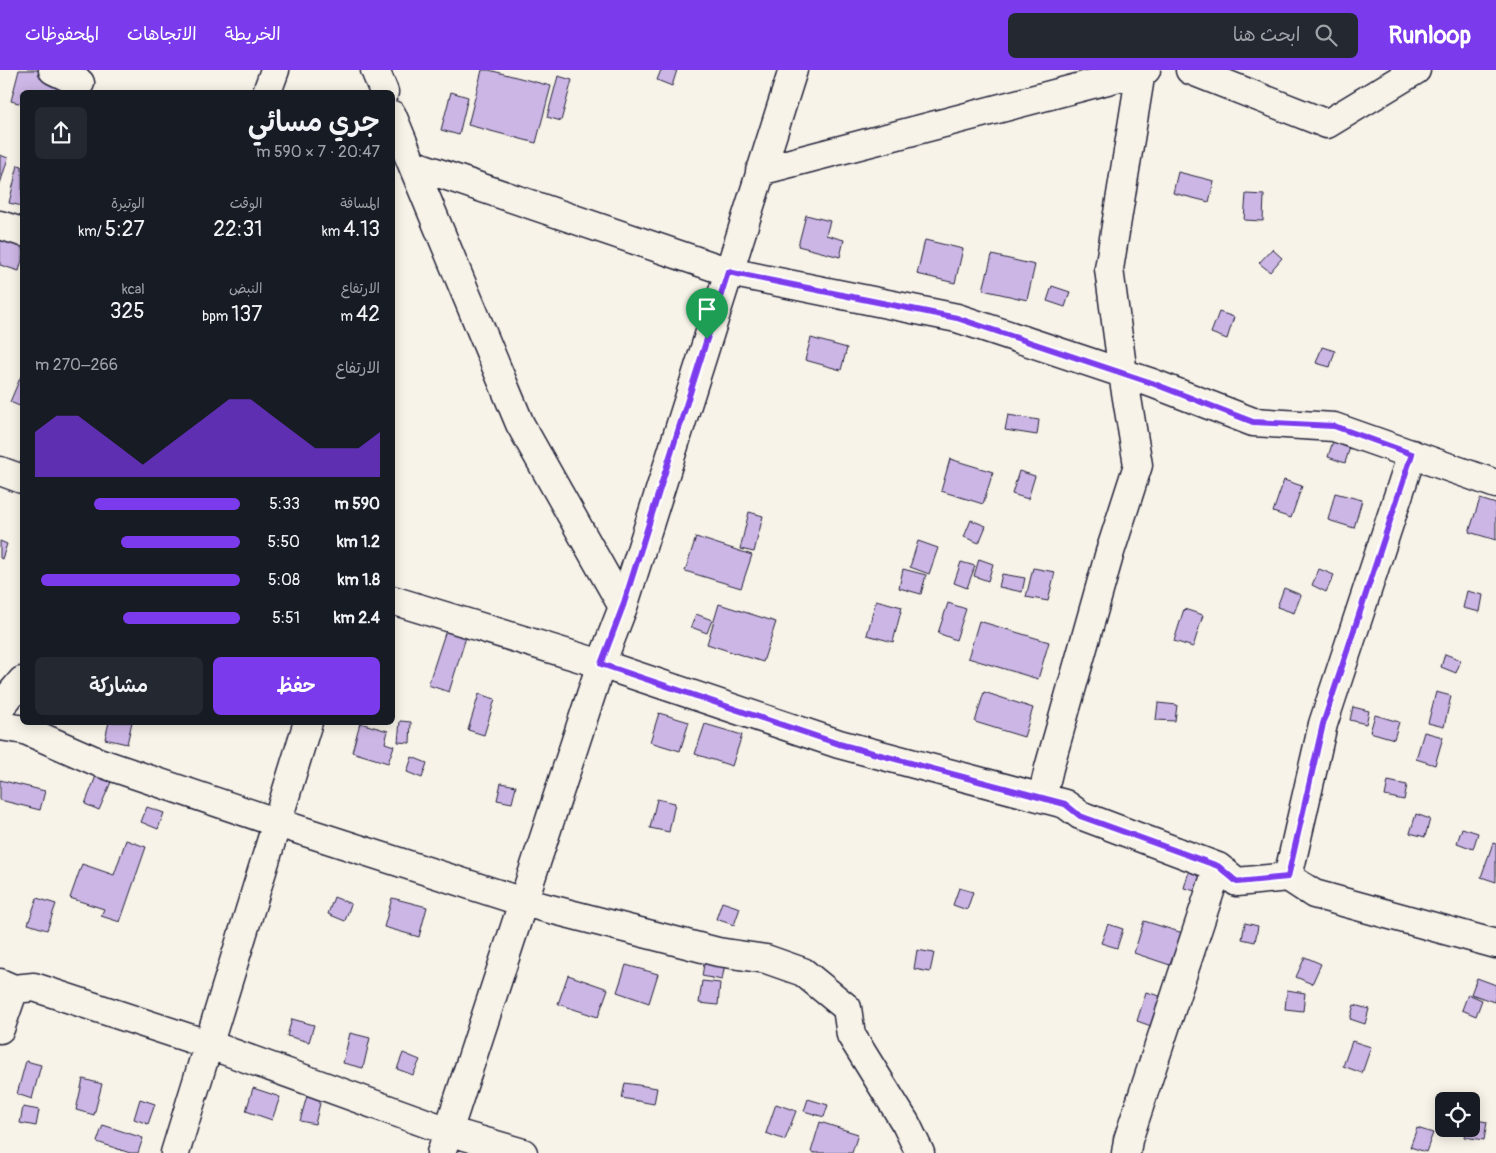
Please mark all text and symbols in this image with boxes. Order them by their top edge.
search box [1008,13,1358,58]
icon: search [1312,21,1340,49]
text: Runloop [1388,21,1471,50]
text: المحفوظات [25,23,99,46]
text: الاتجاهات [127,23,197,46]
text: الخريطة [225,23,281,46]
text: ابحث هنا [1233,23,1300,47]
text: جري مسائي [248,105,380,140]
button: share [35,107,87,159]
text: 20:47 · 7 × 590 m [256,142,380,162]
text: الوتيرة [111,195,145,212]
text: الوقت [230,195,262,212]
text: المسافة [340,195,380,212]
text: 5:27 [105,216,145,243]
text: 22:31 [213,216,262,243]
text: 4.13 [343,216,380,243]
text: /km [78,223,105,240]
text: km [322,223,343,240]
text: النبض [229,280,262,297]
text: الارتفاع [341,280,380,297]
text: kcal [122,281,145,298]
pin [686,288,728,339]
icon: arrive [693,295,721,323]
text: 325 [110,298,145,325]
text: 137 [231,301,262,328]
text: 42 [356,301,380,328]
text: bpm [202,308,231,325]
text: m [341,308,356,325]
text: 266–270 m [35,355,118,375]
text: الارتفاع [335,358,380,378]
text: 5:33 [269,494,300,514]
text: 590 m [334,494,380,514]
text: 5:50 [267,532,300,552]
text: 1.2 km [337,532,380,552]
text: 5:08 [268,570,300,590]
text: 1.8 km [338,570,380,590]
text: 5:51 [272,608,300,628]
text: 2.4 km [334,608,380,628]
button: مشاركة [35,657,203,715]
button: حفظ [213,657,380,715]
map controls [1435,1092,1480,1137]
button: locate [1435,1092,1480,1137]

